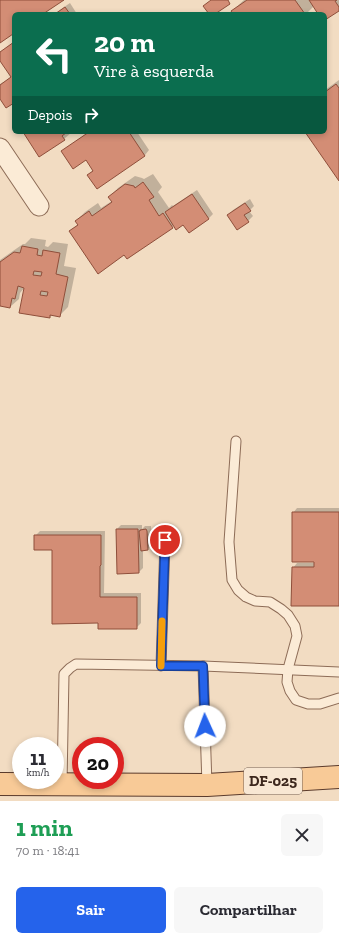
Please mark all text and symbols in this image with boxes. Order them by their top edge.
text: 20 m [94,26,155,59]
icon: left [28,28,80,80]
text: Vire à esquerda [94,60,214,82]
icon: right [80,104,102,126]
text: Depois [28,106,72,124]
pin [148,523,182,557]
icon: arrive [154,529,176,551]
position arrow [184,705,226,747]
speed limit sign: 20 [72,737,124,789]
text: 11 [30,746,46,770]
text: km/h [27,767,49,779]
road number: DF-025 [244,768,302,794]
text: 1 min [16,813,73,842]
button: close [281,814,323,856]
text: 70 m · 18:41 [16,843,79,858]
button: Sair [16,887,166,933]
button: Compartilhar [174,887,323,933]

